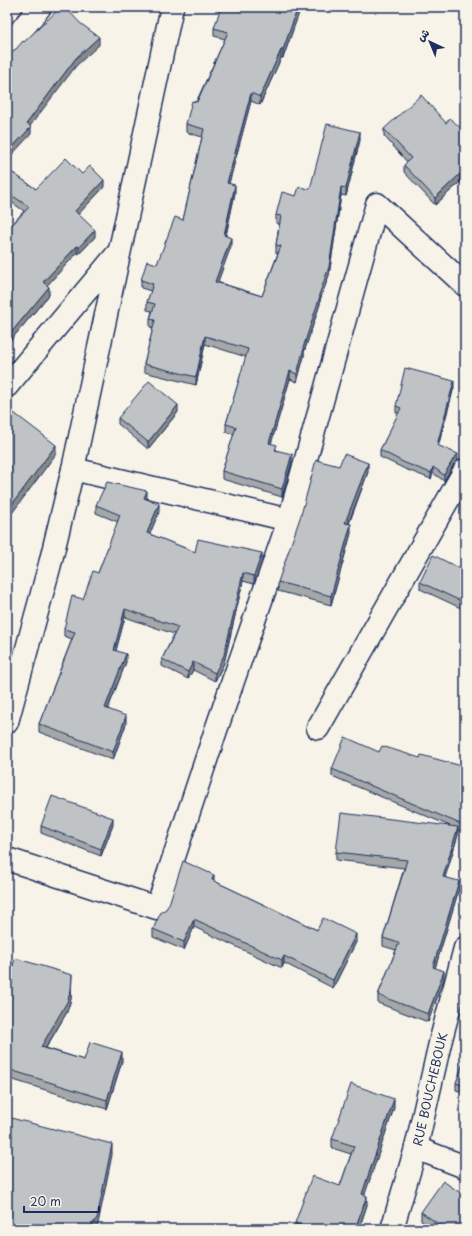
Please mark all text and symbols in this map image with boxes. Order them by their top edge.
north arrow [410,22,450,62]
text: ش [412,24,433,45]
street label: RUE BOUCHEBOUK [408,1030,451,1148]
scale bar [24,1188,99,1214]
text: 20 m [30,1192,61,1210]

